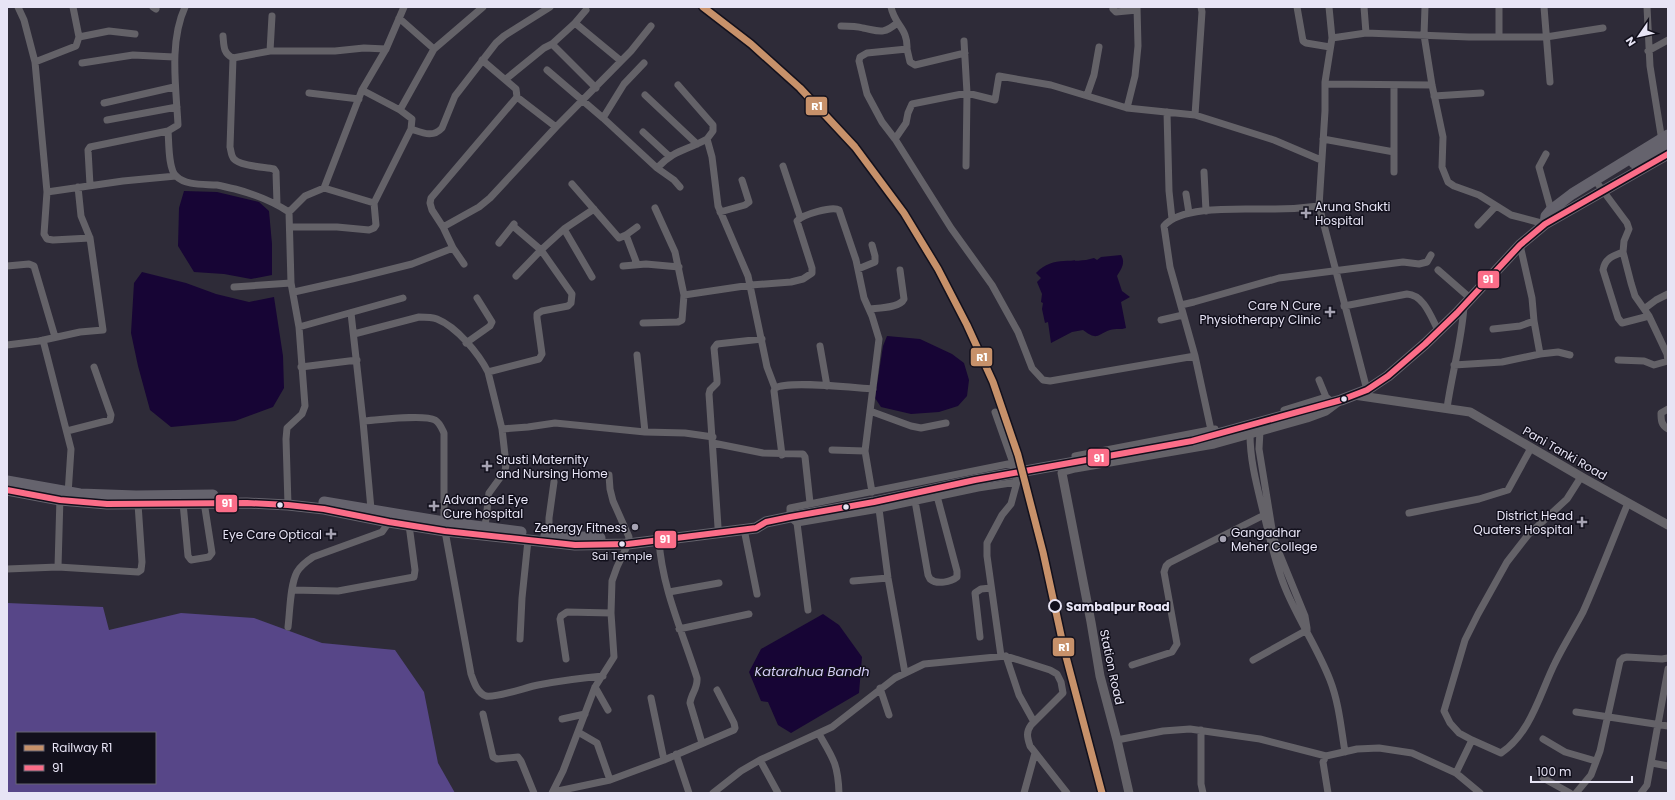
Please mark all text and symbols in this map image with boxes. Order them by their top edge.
north arrow [1619,16,1659,56]
text: N [1622,34,1640,49]
line badge: R1 [805,96,828,116]
text: R1 [811,98,823,114]
place label: Aruna Shakti Hospital [1315,198,1391,229]
marker: Aruna Shakti Hospital [1300,207,1312,219]
line badge: 91 [1477,270,1500,289]
text: 91 [1483,271,1493,287]
place label: Care N Cure Physiotherapy Clinic [1199,297,1321,328]
marker: Care N Cure Physiotherapy Clinic [1324,306,1336,318]
line badge: R1 [970,347,993,367]
text: R1 [976,349,988,365]
unlabelled marker [1339,394,1349,404]
street label: Pani Tanki Road [1520,422,1610,484]
line badge: 91 [1087,448,1110,467]
text: 91 [1094,450,1104,466]
place label: Srusti Maternity and Nursing Home [496,451,608,482]
marker: Srusti Maternity and Nursing Home [481,460,493,472]
place label: Advanced Eye Cure hospital [443,491,528,522]
line badge: 91 [215,494,238,513]
text: 91 [222,495,232,511]
unlabelled marker [275,500,285,510]
marker: Advanced Eye Cure hospital [428,500,440,512]
unlabelled marker [841,502,851,512]
place label: District Head Quaters Hospital [1473,507,1573,538]
marker: District Head Quaters Hospital [1576,516,1588,528]
place label: Zenergy Fitness [534,519,627,536]
marker: Zenergy Fitness [630,522,640,532]
place label: Gangadhar Meher College [1231,524,1317,555]
place label: Eye Care Optical [223,526,322,543]
marker: Eye Care Optical [325,528,337,540]
line badge: 91 [654,530,677,549]
text: 91 [660,531,670,547]
marker: Gangadhar Meher College [1218,534,1228,544]
marker: Sai Temple [617,539,627,549]
place label: Sai Temple [592,548,652,564]
place label: Sambalpur Road [1066,598,1170,615]
marker: Sambalpur Road [1048,599,1062,613]
street label: Station Road [1096,628,1128,706]
line badge: R1 [1052,637,1075,657]
text: R1 [1058,639,1070,655]
water label: Katardhua Bandh [754,662,870,681]
legend [16,732,156,784]
text: Railway R1 [52,739,112,756]
scale bar [1531,758,1632,784]
text: 91 [52,759,63,776]
text: 100 m [1537,763,1571,780]

